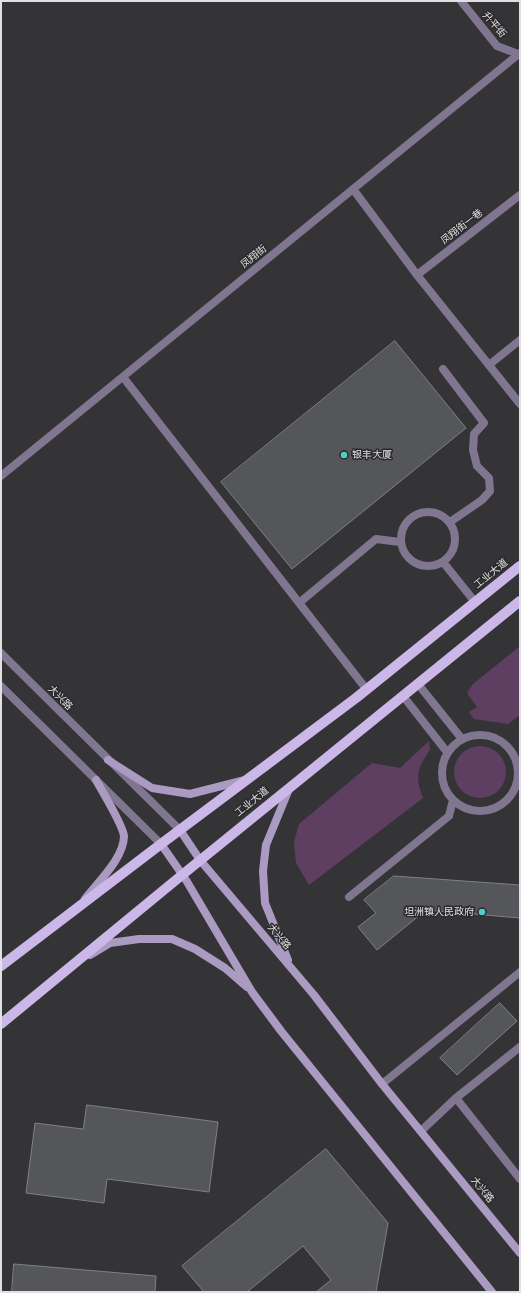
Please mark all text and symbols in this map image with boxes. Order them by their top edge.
street label: 升平街 [480,10,508,40]
street label: 凤翔街一巷 [439,207,485,247]
street label: 凤翔街 [239,243,269,271]
place label: 银丰大厦 [352,449,392,461]
marker: 银丰大厦 [339,450,349,460]
street label: 工业大道 [472,557,510,591]
street label: 大兴路 [45,683,75,713]
street label: 工业大道 [233,785,271,819]
place label: 坦洲镇人民政府 [404,906,474,918]
marker: 坦洲镇人民政府 [477,907,487,917]
street label: 大兴路 [265,922,293,952]
street label: 大兴路 [468,1175,496,1205]

